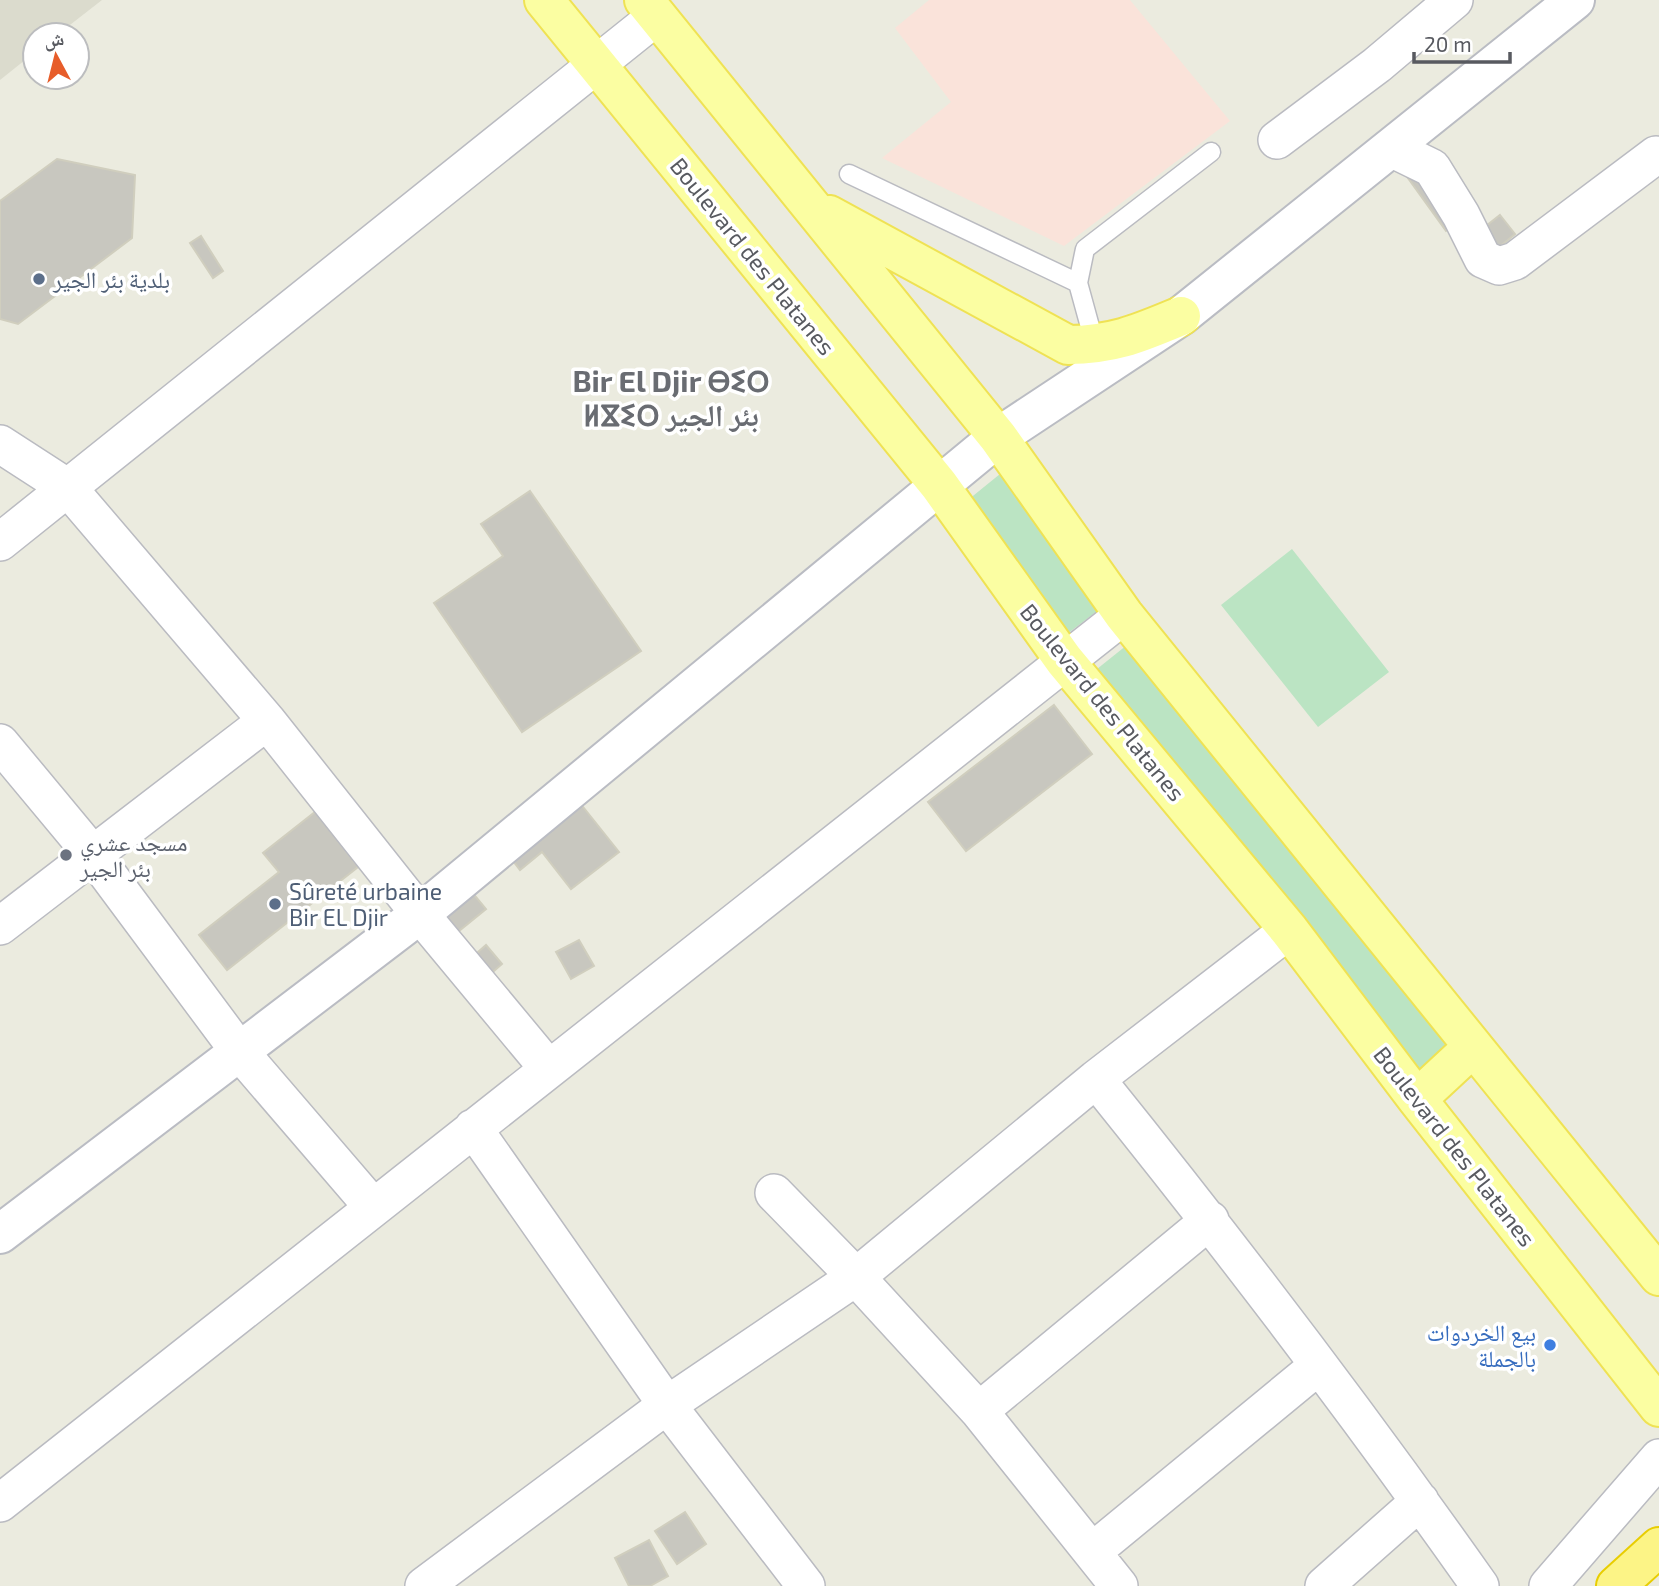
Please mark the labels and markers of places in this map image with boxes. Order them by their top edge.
place label: بلدية بئر الجير [52,265,170,294]
marker: بلدية بئر الجير [31,271,47,287]
place label: مسجد عشري بئر الجير [79,828,187,883]
marker: مسجد عشري بئر الجير [58,847,74,863]
place label: Sûreté urbaine Bir EL Djir [289,877,442,931]
marker: Sûreté urbaine Bir EL Djir [267,896,283,912]
place label: بيع الخردوات بالجملة [1427,1318,1536,1373]
marker: بيع الخردوات بالجملة [1542,1337,1558,1353]

